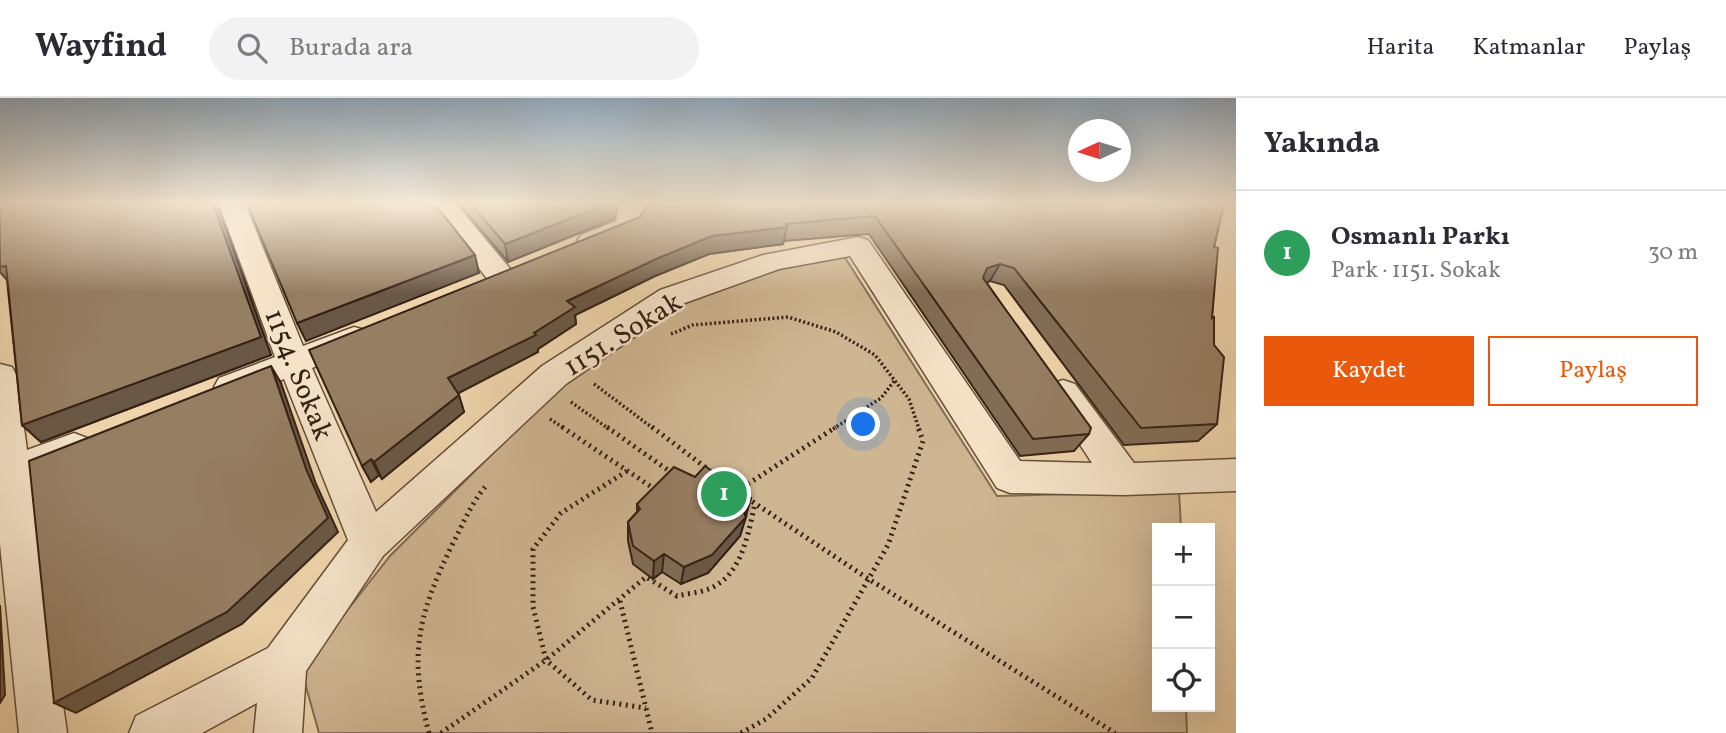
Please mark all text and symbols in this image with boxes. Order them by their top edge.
search box [209,17,699,80]
text: Wayfind [35,25,167,71]
icon: search [233,29,271,67]
text: Burada ara [289,30,413,66]
text: Harita [1367,31,1434,65]
text: Katmanlar [1472,31,1585,65]
text: Paylaş [1623,31,1691,65]
north arrow [1068,119,1131,182]
text: Yakında [1264,123,1380,165]
text: Osmanlı Parkı [1331,219,1510,255]
text: 1 [1282,237,1292,269]
text: 30 m [1648,237,1698,269]
text: Park · 1151. Sokak [1331,255,1501,287]
street label: 1151. Sokak [557,283,690,387]
street label: 1154. Sokak [254,303,342,447]
button: Kaydet [1264,336,1474,406]
button: Paylaş [1488,336,1698,406]
your location [846,407,880,441]
pin: 1 [701,468,747,520]
map controls [1152,523,1215,712]
button: + [1152,523,1215,586]
button: − [1152,586,1215,649]
button: locate [1152,649,1215,712]

